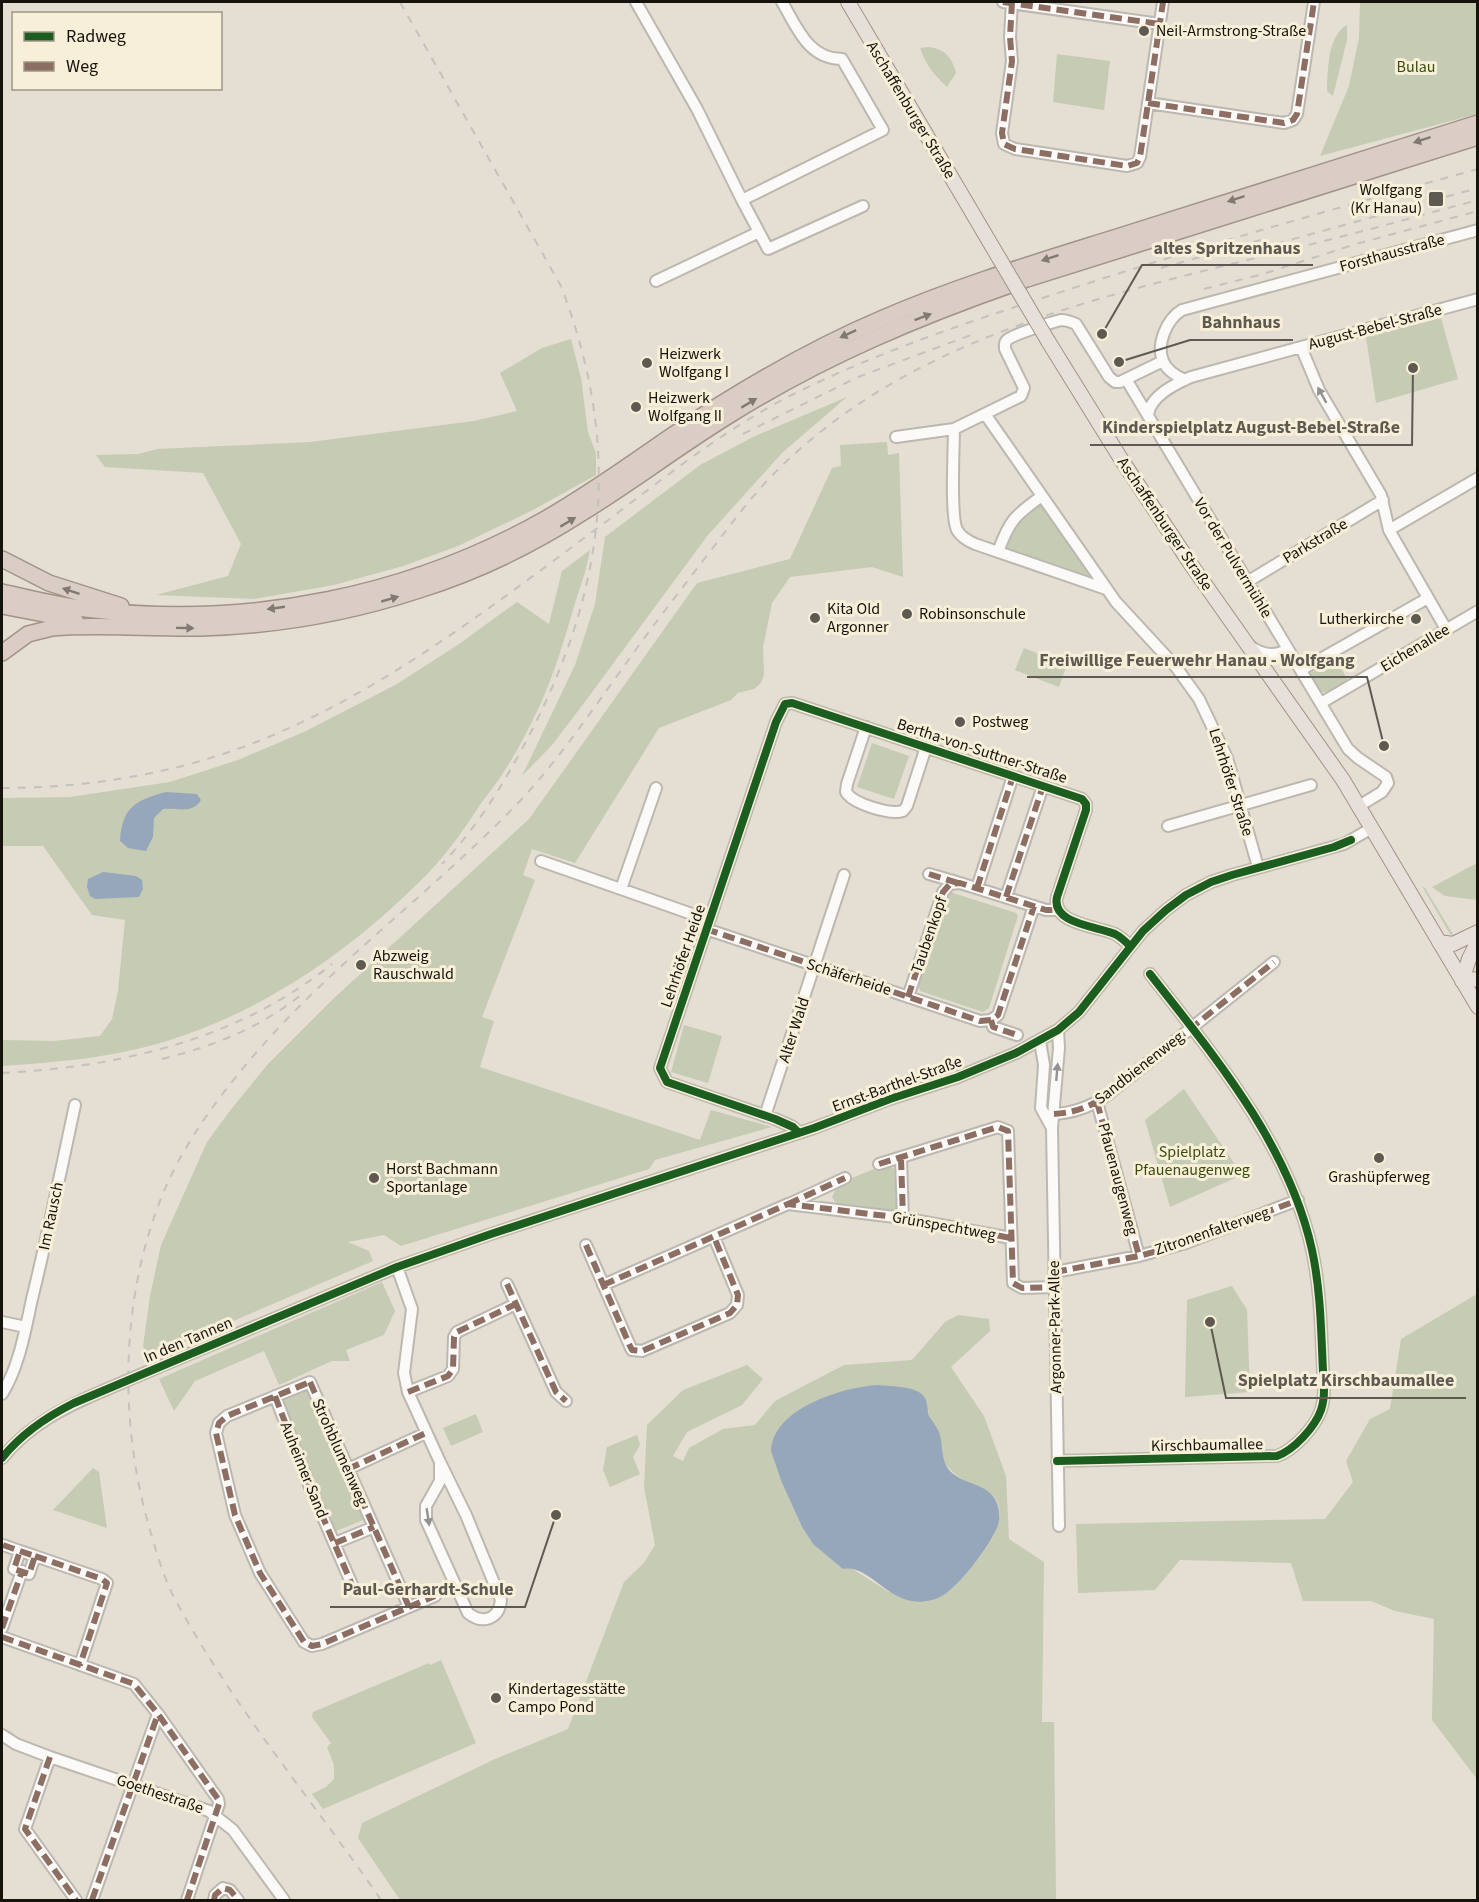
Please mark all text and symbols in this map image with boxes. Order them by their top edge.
legend [12,12,222,90]
place label: Neil-Armstrong-Straße [1156,20,1306,42]
text: Radweg [66,24,126,49]
marker: Neil-Armstrong-Straße [1137,24,1151,38]
street label: Aschaffenburger Straße [861,37,961,183]
text: Weg [66,54,98,79]
park label: Bulau [1397,56,1435,78]
one-way arrow [1413,136,1431,146]
place label: Wolfgang (Kr Hanau) [1350,179,1422,219]
marker: Wolfgang (Kr Hanau) [1427,190,1445,208]
one-way arrow [1227,195,1245,204]
street label: Forsthausstraße [1337,228,1447,278]
callout: altes Spritzenhaus [1142,229,1313,265]
text: altes Spritzenhaus [1153,236,1301,261]
one-way arrow [1041,254,1059,263]
street label: August-Bebel-Straße [1306,299,1444,355]
callout: Bahnhaus [1190,304,1293,340]
text: Bahnhaus [1202,310,1280,335]
one-way arrow [914,311,932,321]
one-way arrow [839,330,856,339]
place label: Heizwerk Wolfgang I [659,343,729,383]
marker: Heizwerk Wolfgang I [640,356,654,370]
one-way arrow [1317,386,1327,403]
place label: Heizwerk Wolfgang II [648,387,722,427]
one-way arrow [741,398,757,409]
marker: Heizwerk Wolfgang II [629,400,643,414]
callout: Kinderspielplatz August-Bebel-Straße [1090,409,1412,445]
text: Kinderspielplatz August-Bebel-Straße [1102,415,1400,440]
street label: Aschaffenburger Straße [1112,453,1218,595]
street label: Vor der Pulvermühle [1188,494,1278,622]
street label: Parkstraße [1278,513,1352,569]
one-way arrow [560,516,576,527]
one-way arrow [62,586,80,595]
one-way arrow [381,594,399,603]
place label: Kita Old Argonner [827,598,889,638]
place label: Robinsonschule [919,603,1026,625]
one-way arrow [267,604,286,613]
marker: Robinsonschule [900,607,914,621]
place label: Lutherkirche [1319,608,1404,630]
marker: Kita Old Argonner [808,611,822,625]
marker: Lutherkirche [1409,612,1423,626]
street label: Eichenallee [1376,619,1454,677]
one-way arrow [175,623,194,633]
callout: Freiwillige Feuerwehr Hanau - Wolfgang [1027,641,1367,677]
text: Freiwillige Feuerwehr Hanau - Wolfgang [1039,648,1355,673]
place label: Postweg [972,711,1028,733]
street label: Bertha-von-Suttner-Straße [894,713,1070,789]
marker: Postweg [953,715,967,729]
street label: Lehrhöfer Straße [1203,725,1259,839]
street label: Taubenkopf [906,893,953,976]
street label: Lehrhöfer Heide [655,902,711,1010]
place label: Abzweig Rauschwald [373,945,454,985]
street label: Schäferheide [804,953,894,1001]
marker: Abzweig Rauschwald [354,958,368,972]
street label: Alter Wald [773,994,815,1066]
street label: Sandbienenweg [1090,1026,1188,1110]
street label: Ernst-Barthel-Straße [829,1050,965,1118]
one-way arrow [1052,1063,1062,1082]
street label: Pfauenaugenweg [1092,1120,1144,1238]
park label: Spielplatz Pfauenaugenweg [1134,1141,1250,1181]
marker: Grashüpferweg [1372,1151,1386,1165]
place label: Horst Bachmann Sportanlage [386,1158,498,1198]
place label: Grashüpferweg [1328,1166,1430,1188]
marker: Horst Bachmann Sportanlage [367,1171,381,1185]
street label: Im Rausch [33,1180,69,1252]
street label: Zitronenfalterweg [1152,1201,1272,1261]
street label: Grünspechtweg [890,1206,998,1246]
street label: Argonner-Park-Allee [1043,1260,1067,1394]
street label: In den Tannen [140,1311,236,1369]
callout: Spielplatz Kirschbaumallee [1226,1362,1466,1398]
text: Spielplatz Kirschbaumallee [1238,1368,1454,1393]
street label: Strohblumenweg [307,1395,373,1509]
street label: Auheimer Sand [275,1419,333,1521]
street label: Kirschbaumallee [1151,1433,1263,1457]
one-way arrow [423,1508,432,1527]
callout: Paul-Gerhardt-Schule [330,1571,525,1607]
text: Paul-Gerhardt-Schule [342,1577,514,1602]
place label: Kindertagesstätte Campo Pond [508,1678,626,1718]
marker: Kindertagesstätte Campo Pond [489,1691,503,1705]
street label: Goethestraße [114,1769,206,1819]

